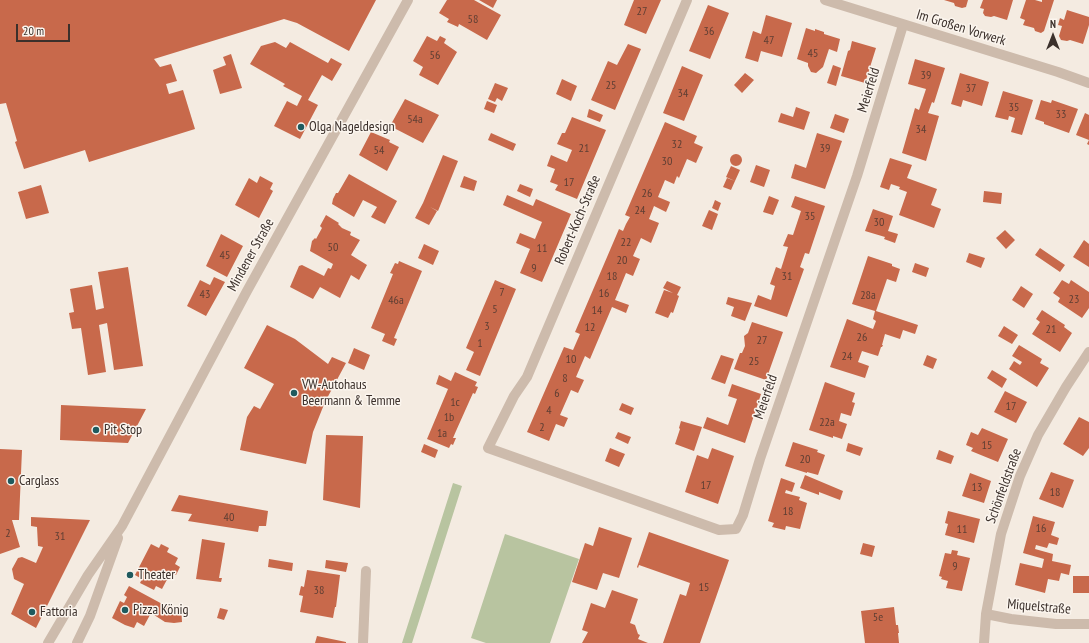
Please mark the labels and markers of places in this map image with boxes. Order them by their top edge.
place label: Olga Nageldesign [309,119,395,135]
marker: Olga Nageldesign [296,122,306,132]
place label: VW-Autohaus Beermann & Temme [302,377,401,410]
marker: VW-Autohaus Beermann & Temme [289,388,299,398]
place label: Pit Stop [104,422,142,438]
marker: Pit Stop [91,425,101,435]
place label: Carglass [19,473,59,489]
marker: Carglass [6,476,16,486]
place label: Theater [138,567,175,583]
marker: Theater [125,570,135,580]
place label: Pizza König [133,602,189,618]
place label: Fattoria [40,604,77,620]
marker: Pizza König [120,605,130,615]
marker: Fattoria [27,607,37,617]

